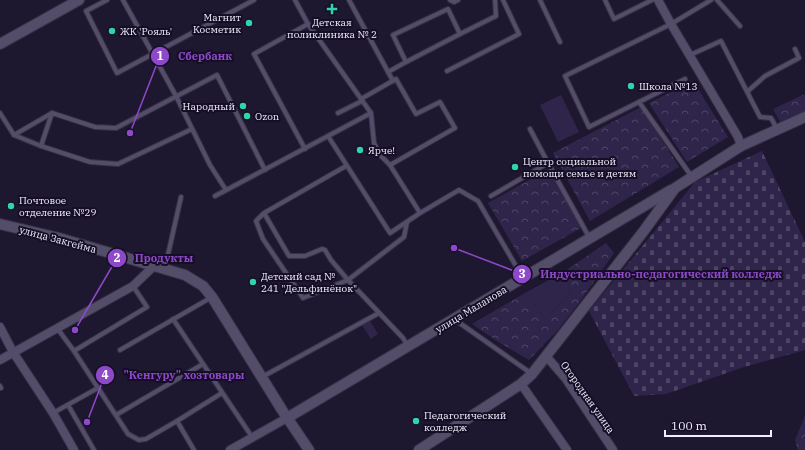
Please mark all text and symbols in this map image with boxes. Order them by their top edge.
marker: Детская поликлиника № 2 [326,3,338,15]
place label: Магнит Косметик [193,11,241,36]
place label: Детская поликлиника № 2 [287,16,377,41]
marker: Магнит Косметик [244,18,254,28]
place label: ЖК 'Рояль' [120,25,172,38]
marker: ЖК 'Рояль' [107,26,117,36]
callout: Сбербанк [150,44,240,67]
text: 1 [156,48,164,63]
text: Сбербанк [178,49,232,63]
place label: Школа №13 [639,80,697,93]
marker: Школа №13 [626,81,636,91]
place label: Народный [183,100,235,113]
marker: Народный [238,101,248,111]
place label: Ozon [255,110,280,123]
marker: Ozon [242,111,252,121]
place label: Ярче! [368,144,395,157]
marker: Ярче! [355,145,365,155]
place label: Центр социальной помощи семье и детям [523,155,637,180]
marker: Центр социальной помощи семье и детям [510,162,520,172]
place label: Почтовое отделение №29 [19,194,96,219]
marker: Почтовое отделение №29 [6,201,16,211]
street label: улица Закгейма [18,223,98,256]
callout: Продукты [107,247,202,270]
text: 2 [113,250,121,265]
text: Продукты [135,251,194,265]
callout: Индустриально-педагогический колледж [512,263,790,286]
text: 3 [518,266,526,281]
text: Индустриально-педагогический колледж [540,267,782,281]
place label: Детский сад № 241 "Дельфинёнок" [261,270,357,295]
marker: Детский сад № 241 "Дельфинёнок" [248,277,258,287]
street label: улица Маланова [433,283,510,336]
street label: Огородная улица [558,359,618,436]
callout: "Кенгуру" хозтовары [95,364,252,387]
text: 4 [101,367,109,382]
text: "Кенгуру" хозтовары [124,368,245,382]
place label: Педагогический колледж [424,409,507,434]
scale bar [665,412,771,438]
marker: Педагогический колледж [411,416,421,426]
text: 100 m [671,418,707,433]

